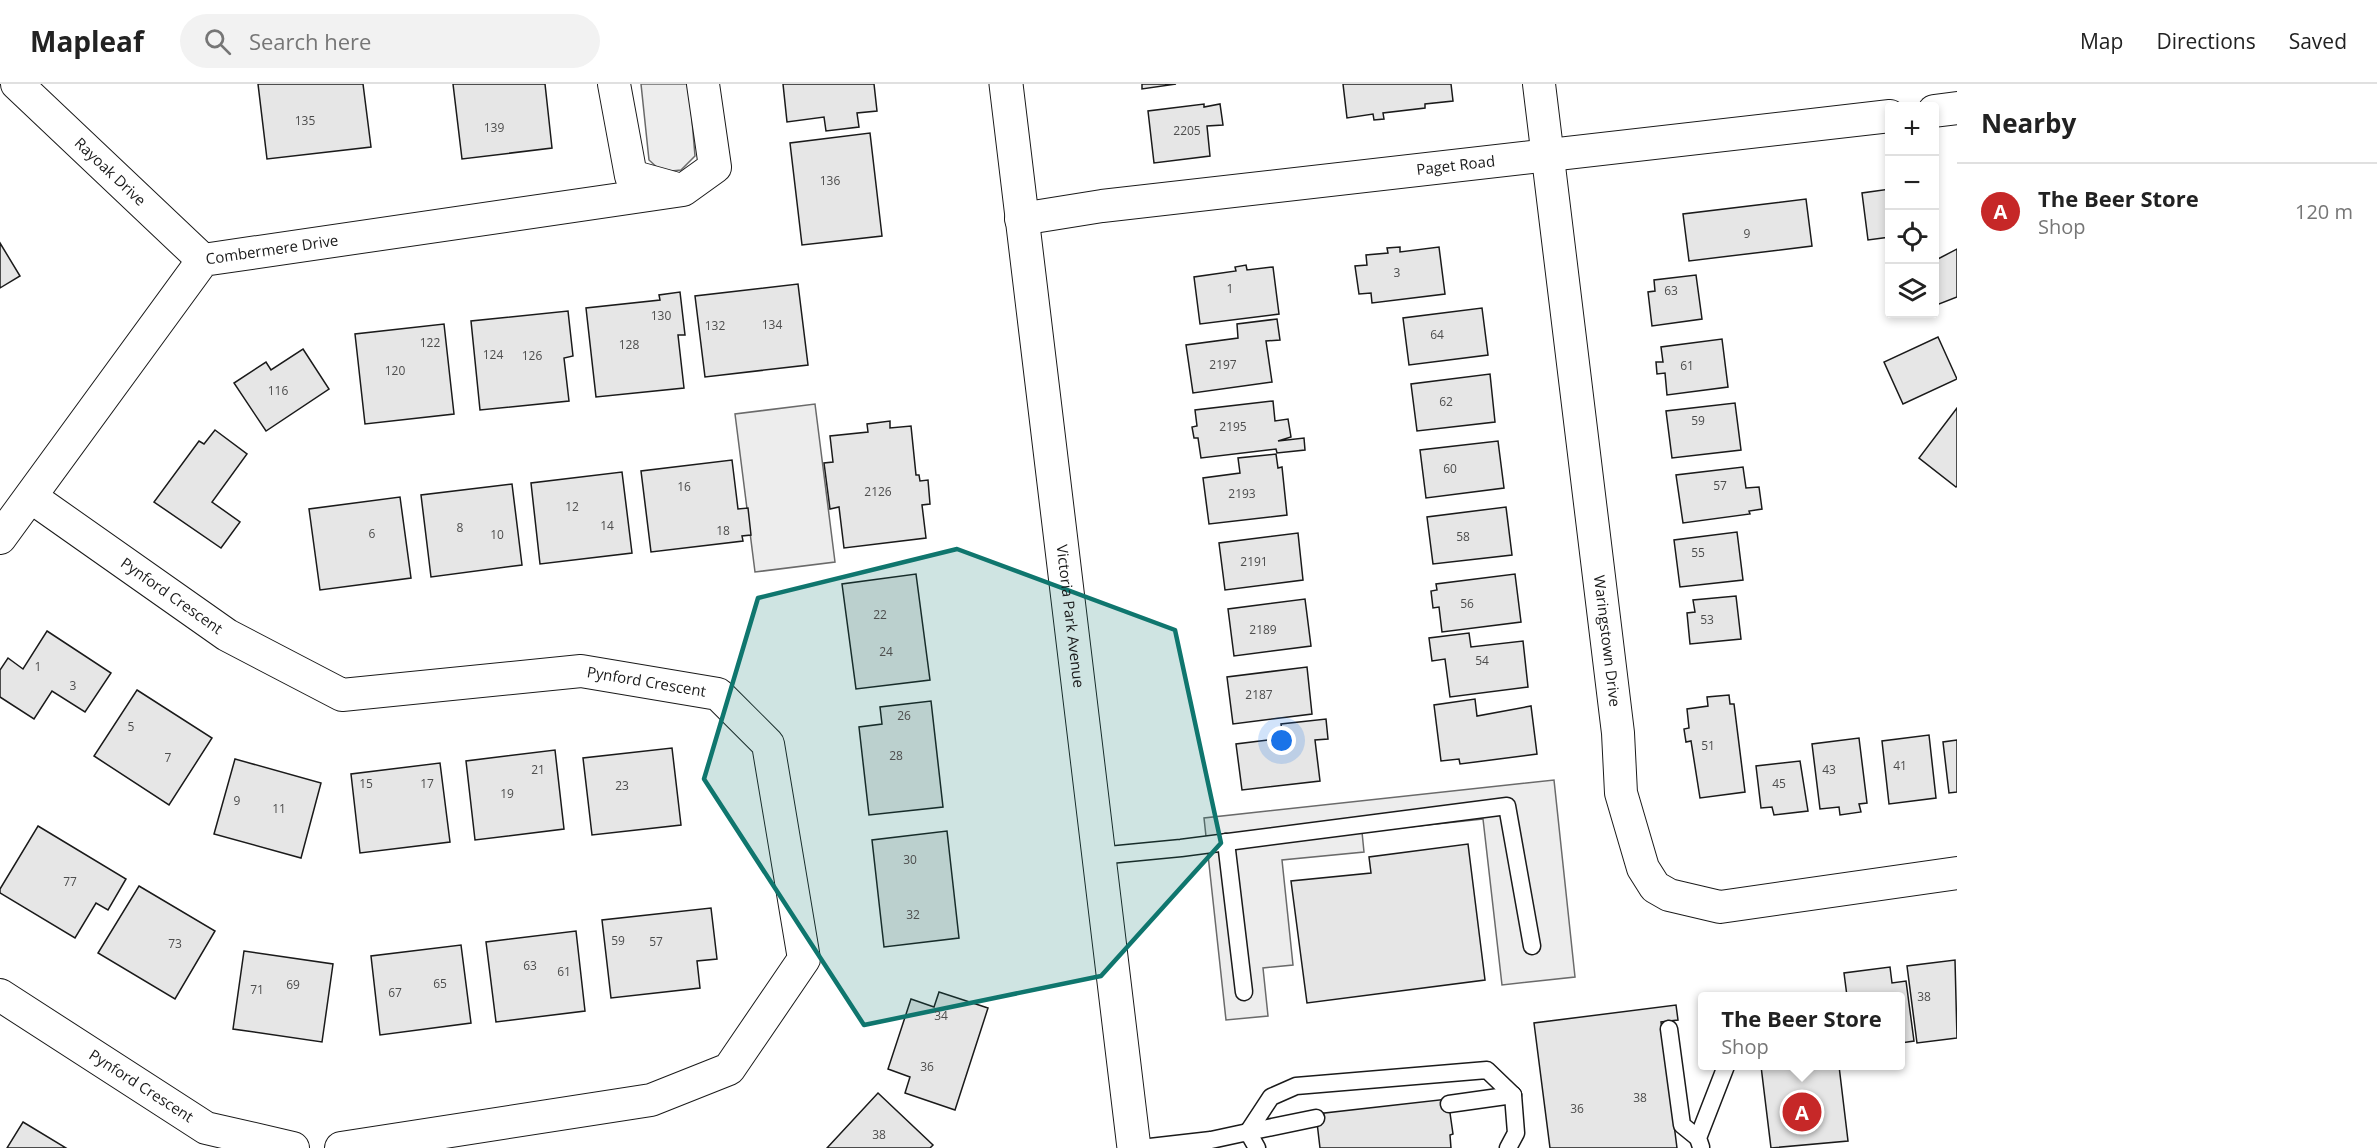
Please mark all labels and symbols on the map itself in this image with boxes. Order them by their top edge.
house number: 135 [295,112,315,129]
house number: 139 [484,119,504,136]
house number: 2205 [1173,122,1201,139]
street label: Rayoak Drive [71,133,151,210]
street label: Paget Road [1415,150,1496,179]
house number: 136 [820,172,840,189]
house number: 9 [1744,225,1751,242]
street label: Combermere Drive [204,229,339,268]
house number: 3 [1394,264,1401,281]
house number: 1 [1227,280,1233,297]
house number: 63 [1664,282,1678,299]
house number: 130 [651,307,671,324]
house number: 134 [762,316,782,333]
house number: 132 [705,317,725,334]
house number: 64 [1430,326,1444,343]
house number: 122 [420,334,440,351]
house number: 128 [619,336,639,353]
house number: 124 [483,346,503,363]
house number: 126 [522,347,542,364]
house number: 2197 [1209,356,1237,373]
house number: 61 [1680,357,1694,374]
house number: 120 [385,362,405,379]
house number: 116 [268,382,288,399]
house number: 62 [1439,393,1453,410]
house number: 59 [1691,412,1705,429]
house number: 2195 [1219,418,1247,435]
house number: 60 [1443,460,1457,477]
house number: 57 [1713,477,1727,494]
house number: 16 [677,478,691,495]
house number: 2126 [864,483,892,500]
house number: 2193 [1228,485,1256,502]
house number: 12 [565,498,579,515]
house number: 14 [600,517,614,534]
house number: 8 [457,519,464,536]
house number: 18 [716,522,730,539]
house number: 6 [369,525,376,542]
house number: 10 [490,526,504,543]
house number: 58 [1456,528,1470,545]
street label: Victoria Park Avenue [1052,543,1090,689]
house number: 55 [1691,544,1705,561]
street label: Pynford Crescent [117,552,227,638]
house number: 2191 [1240,553,1268,570]
street label: Waringstown Drive [1590,574,1626,708]
house number: 56 [1460,595,1474,612]
house number: 22 [873,606,887,623]
house number: 53 [1700,611,1714,628]
house number: 2189 [1249,621,1277,638]
house number: 24 [879,643,893,660]
house number: 54 [1475,652,1489,669]
house number: 1 [35,658,41,675]
street label: Pynford Crescent [586,661,708,701]
house number: 3 [70,677,77,694]
house number: 2187 [1245,686,1273,703]
house number: 26 [897,707,911,724]
house number: 5 [128,718,135,735]
your location [1267,726,1296,755]
house number: 51 [1701,737,1715,754]
house number: 28 [889,747,903,764]
house number: 7 [165,749,172,766]
house number: 41 [1893,757,1907,774]
house number: 21 [531,761,545,778]
house number: 43 [1822,761,1836,778]
house number: 15 [359,775,373,792]
house number: 17 [420,775,434,792]
house number: 45 [1772,775,1786,792]
house number: 23 [615,777,629,794]
house number: 19 [500,785,514,802]
house number: 9 [234,792,241,809]
house number: 11 [272,800,286,817]
house number: 30 [903,851,917,868]
house number: 77 [63,873,77,890]
house number: 32 [906,906,920,923]
house number: 59 [611,932,625,949]
house number: 57 [649,933,663,950]
house number: 73 [168,935,182,952]
house number: 63 [523,957,537,974]
house number: 61 [557,963,571,980]
house number: 65 [433,975,447,992]
house number: 69 [286,976,300,993]
house number: 71 [250,981,264,998]
house number: 67 [388,984,402,1001]
house number: 38 [1917,988,1931,1005]
house number: 34 [934,1007,948,1024]
street label: Pynford Crescent [86,1044,198,1126]
house number: 36 [920,1058,934,1075]
house number: 38 [1633,1089,1647,1106]
pin: A [1782,1090,1822,1134]
house number: 36 [1570,1100,1584,1117]
house number: 38 [872,1126,886,1143]

